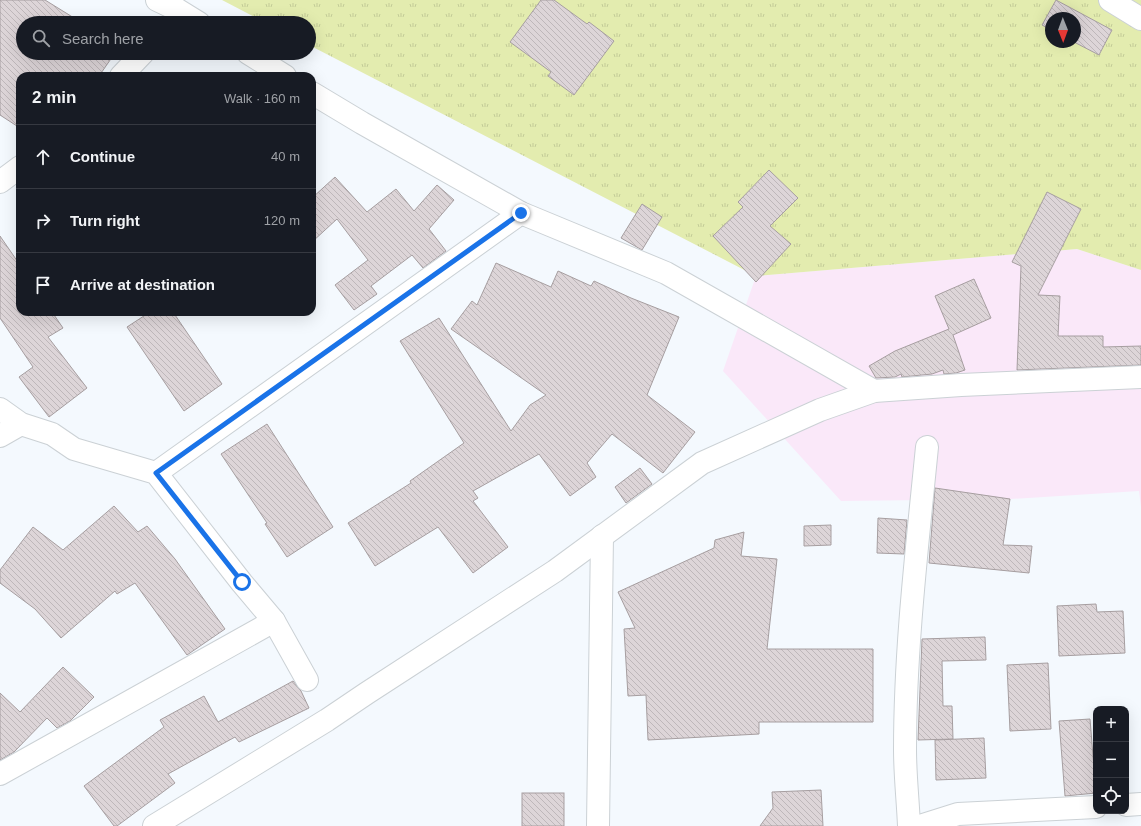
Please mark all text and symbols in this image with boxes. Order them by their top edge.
north arrow [1045,12,1081,48]
search box [16,16,316,60]
icon: search [30,27,52,49]
text: Search here [62,30,144,47]
text: 2 min [32,88,76,107]
text: Walk · 160 m [224,91,300,106]
icon: ahead [32,146,54,168]
text: Continue [70,148,135,165]
text: 40 m [271,149,300,164]
route end [512,204,530,222]
icon: right [32,210,54,232]
text: Turn right [70,212,140,229]
text: 120 m [264,213,300,228]
icon: arrive [32,274,54,296]
text: Arrive at destination [70,276,215,293]
route start [233,573,251,591]
map controls [1093,706,1129,814]
button: + [1093,706,1129,742]
button: − [1093,742,1129,778]
button: locate [1093,778,1129,814]

